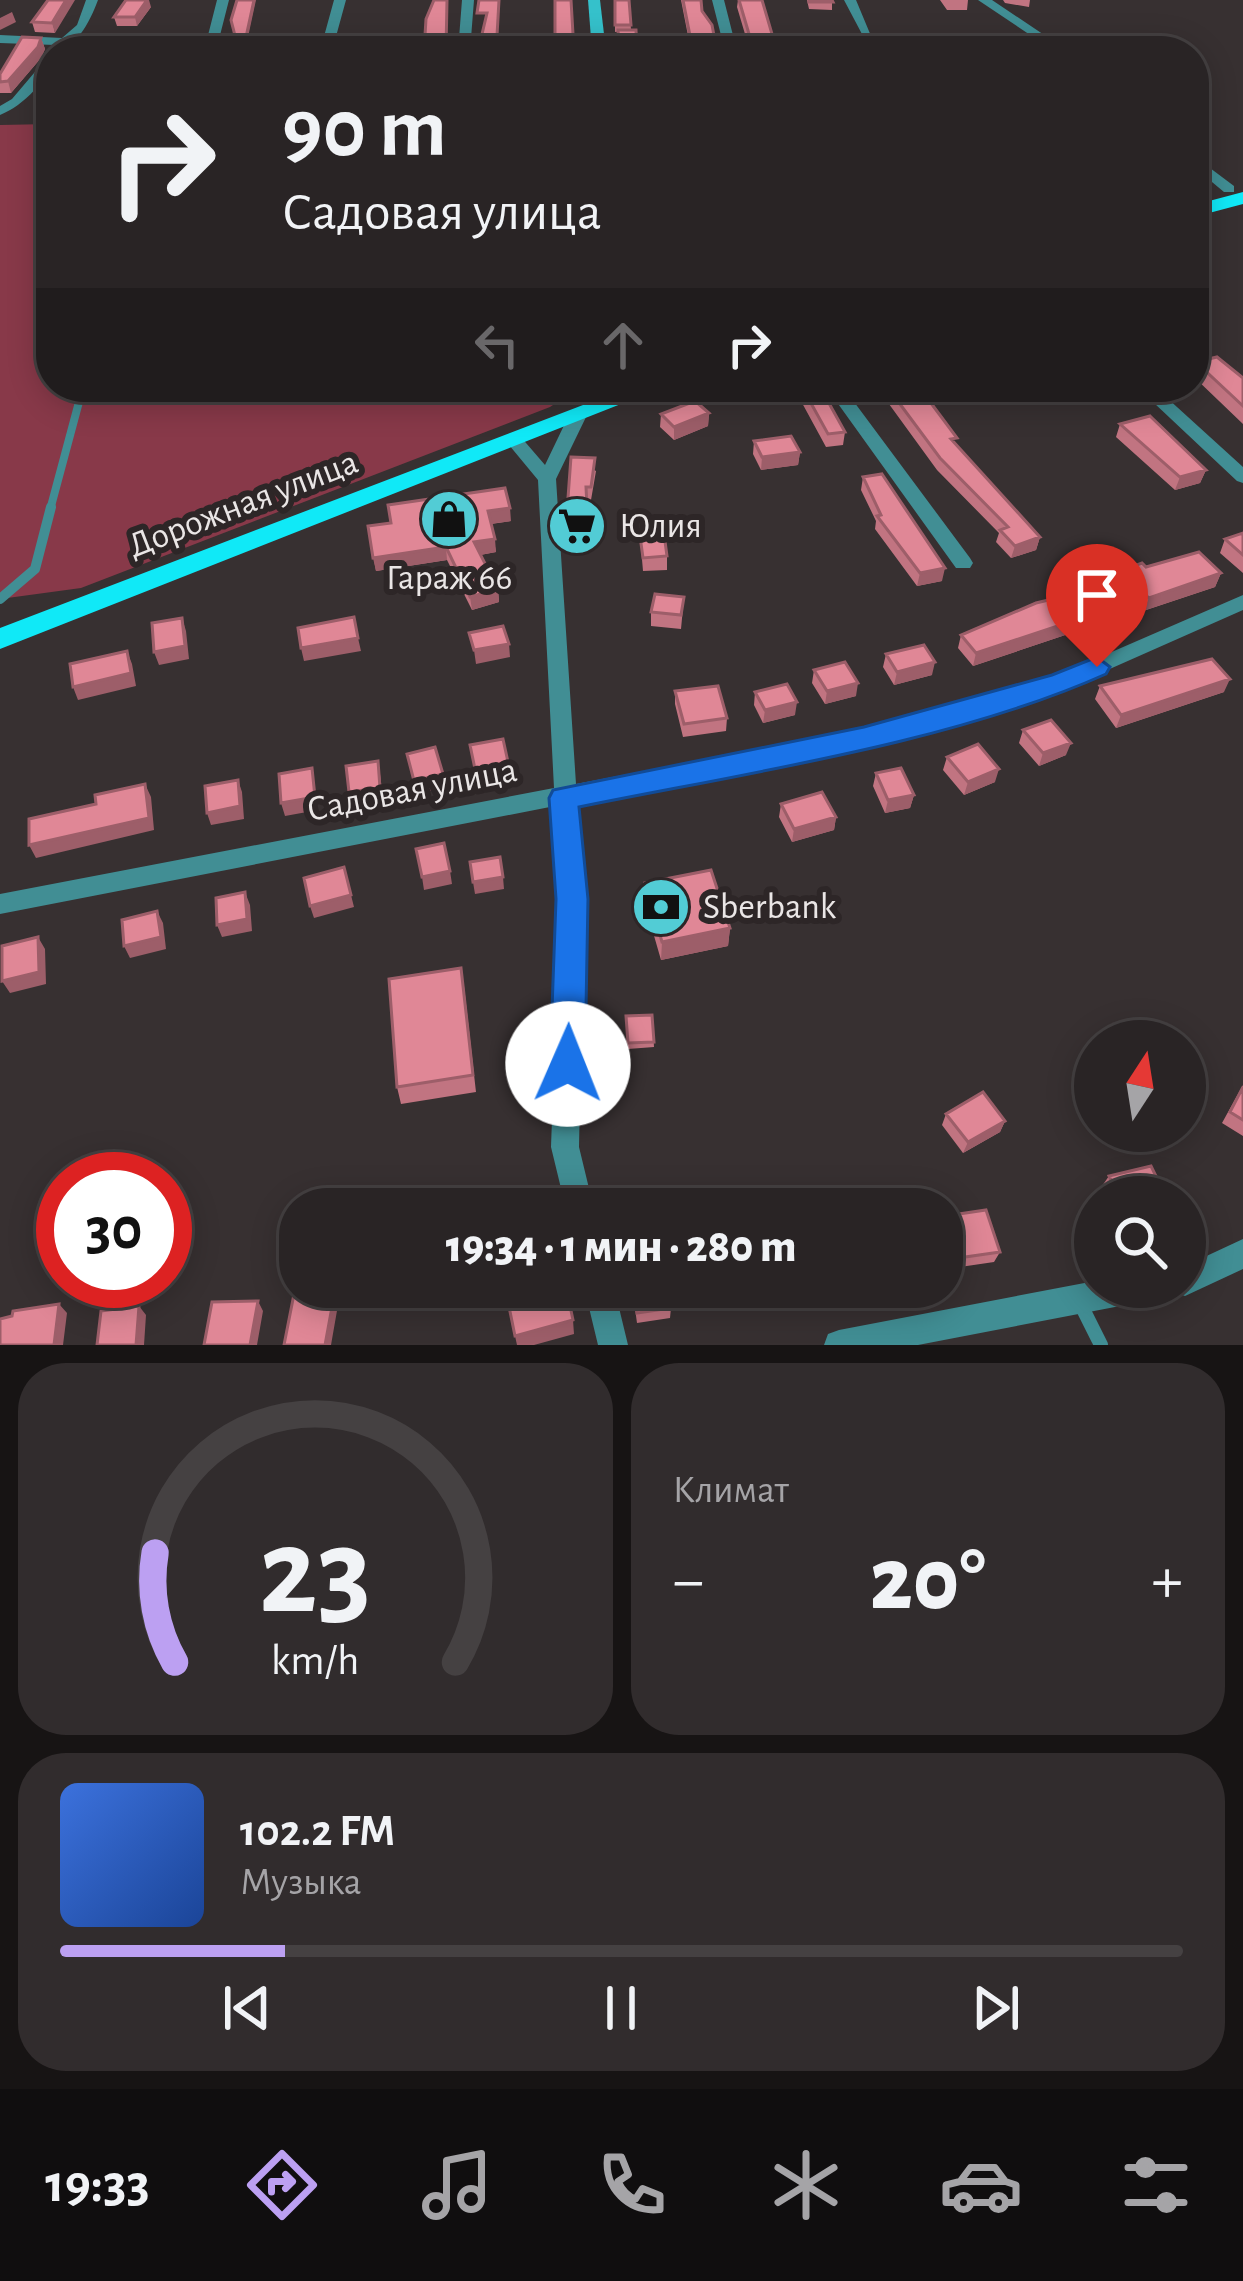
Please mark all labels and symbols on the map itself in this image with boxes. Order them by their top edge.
street label: Дорожная улица [123,444,363,564]
shop icon: Гараж 66 [418,488,480,550]
supermarket icon: Юлия [546,495,608,557]
place label: Юлия [619,508,702,544]
pin [1046,544,1148,667]
place label: Гараж 66 [386,560,512,596]
street label: Садовая улица [304,752,520,828]
bank icon: Sberbank [630,876,692,938]
place label: Sberbank [703,889,837,925]
position arrow [505,1001,631,1127]
north arrow [1074,1020,1206,1152]
speed limit sign: 30 [36,1152,192,1308]

